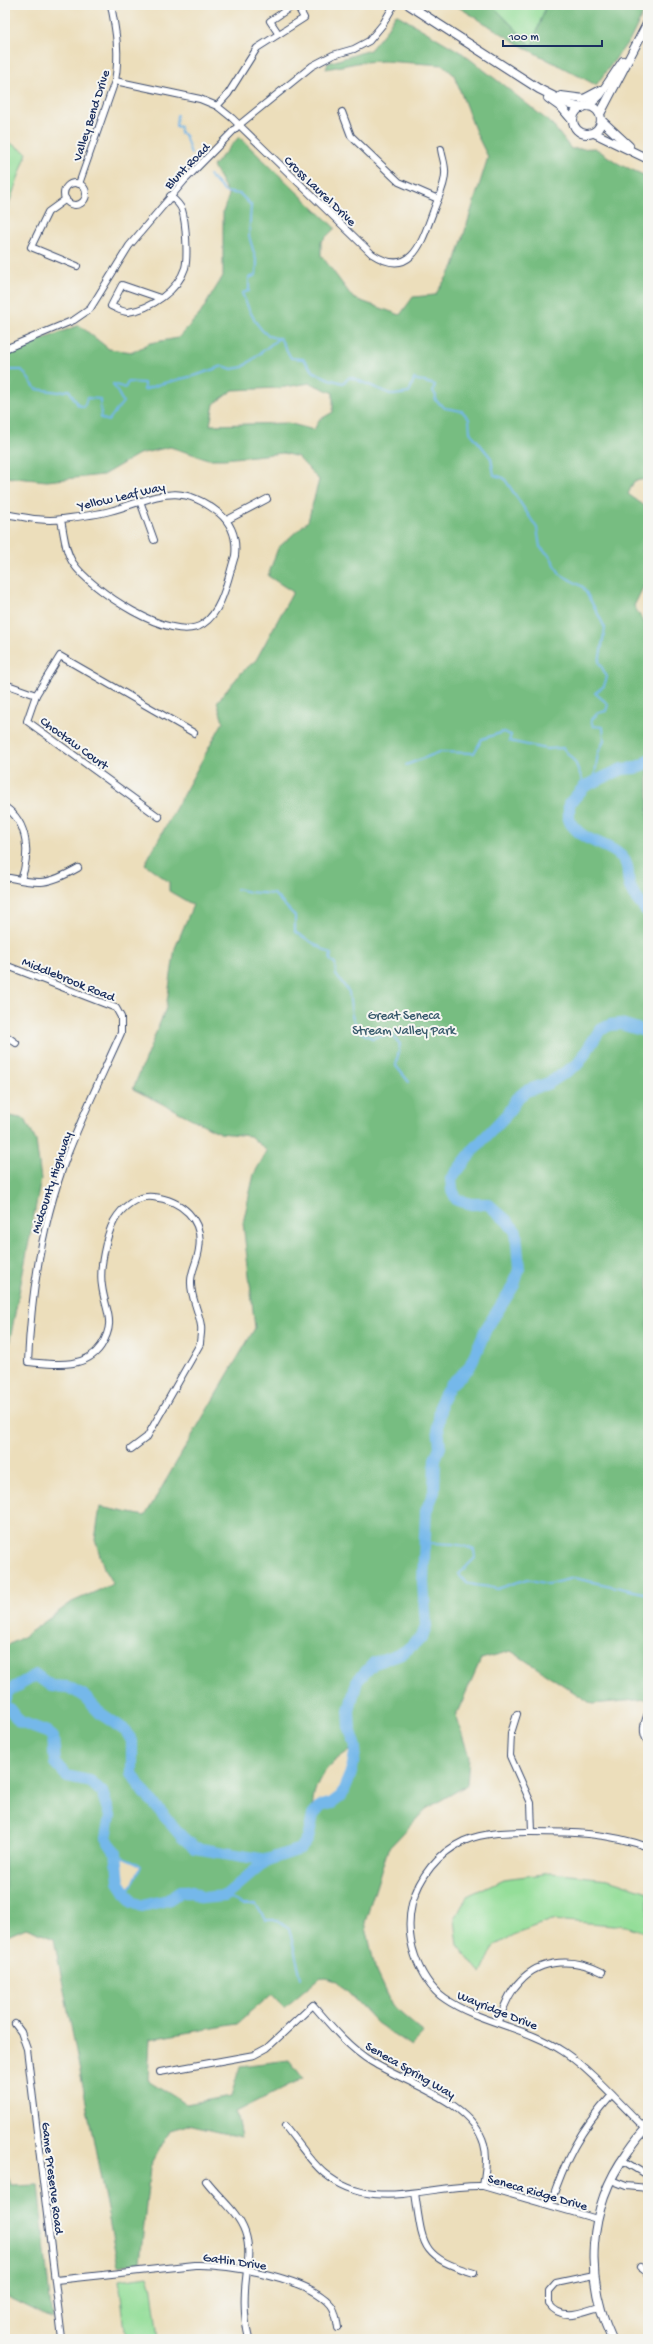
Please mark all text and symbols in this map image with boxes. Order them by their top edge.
scale bar [503,22,602,48]
text: 100 m [508,31,539,45]
street label: Valley Bend Drive [70,68,114,164]
street label: Blunt Road [161,139,214,194]
street label: Cross Laurel Drive [280,154,359,230]
street label: Yellow Leaf Way [76,480,167,515]
street label: Choctaw Court [36,714,112,775]
street label: Middlebrook Road [19,955,118,1006]
park label: Great Seneca Stream Valley Park [352,1009,457,1039]
street label: Midcounty Highway [29,1129,76,1235]
street label: Wayridge Drive [455,1988,540,2034]
street label: Seneca Spring Way [362,2039,458,2103]
street label: Game Preserve Road [37,2121,66,2237]
street label: Seneca Ridge Drive [486,2172,589,2215]
street label: Gatlin Drive [202,2251,268,2274]

